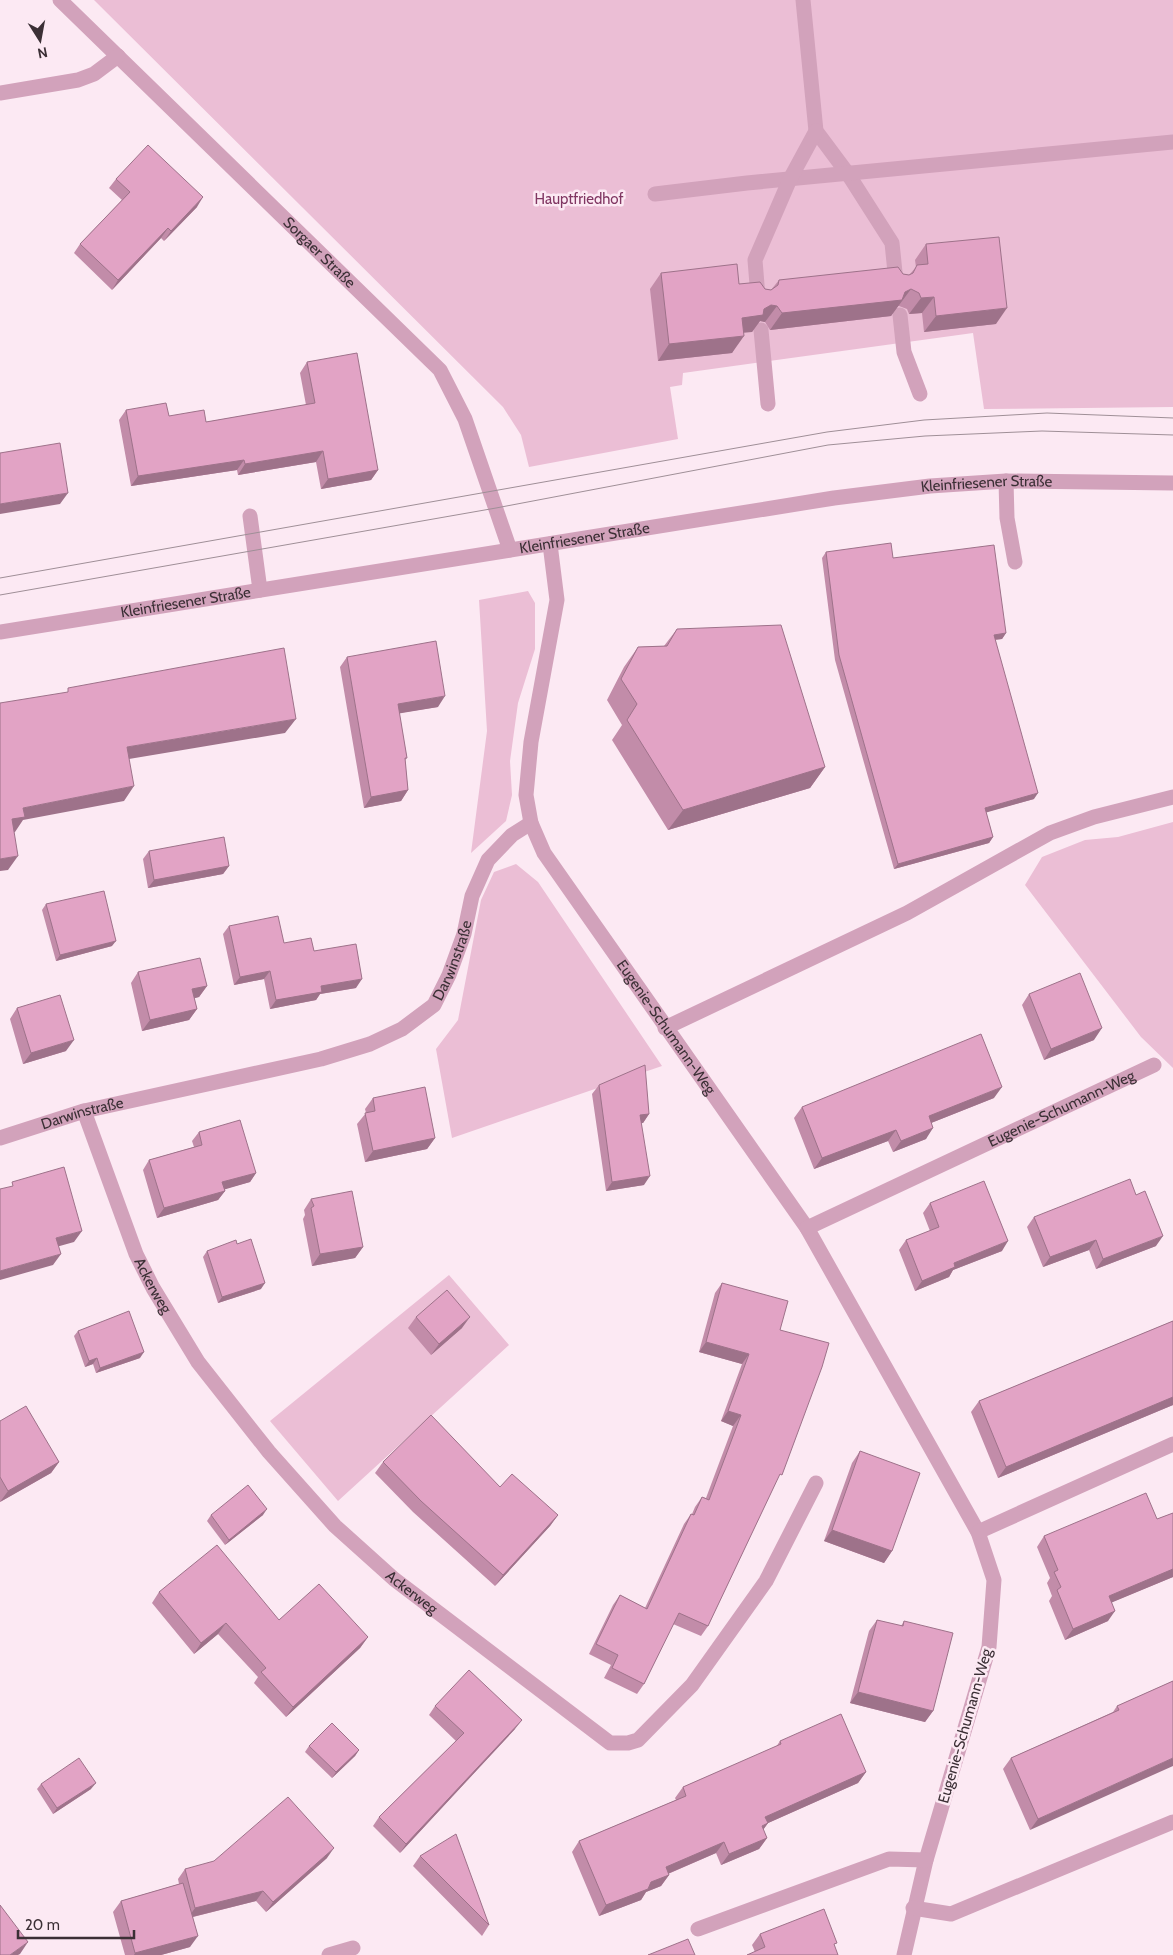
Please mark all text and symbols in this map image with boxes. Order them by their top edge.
north arrow [15,15,65,65]
text: N [36,43,49,63]
park label: Hauptfriedhof [535,190,624,208]
street label: Sorgaer Straße [279,213,359,292]
street label: Kleinfriesener Straße [920,472,1053,496]
street label: Kleinfriesener Straße [518,519,651,557]
street label: Kleinfriesener Straße [119,583,252,621]
street label: Darwinstraße [429,918,476,1003]
street label: Eugenie-Schumann-Weg [613,956,720,1098]
street label: Eugenie-Schumann-Weg [985,1066,1138,1151]
street label: Darwinstraße [39,1094,125,1133]
street label: Ackerweg [130,1255,176,1317]
street label: Ackerweg [382,1567,442,1618]
street label: Eugenie-Schumann-Weg [934,1646,996,1805]
scale bar [18,1908,134,1940]
text: 20 m [25,1916,60,1934]

